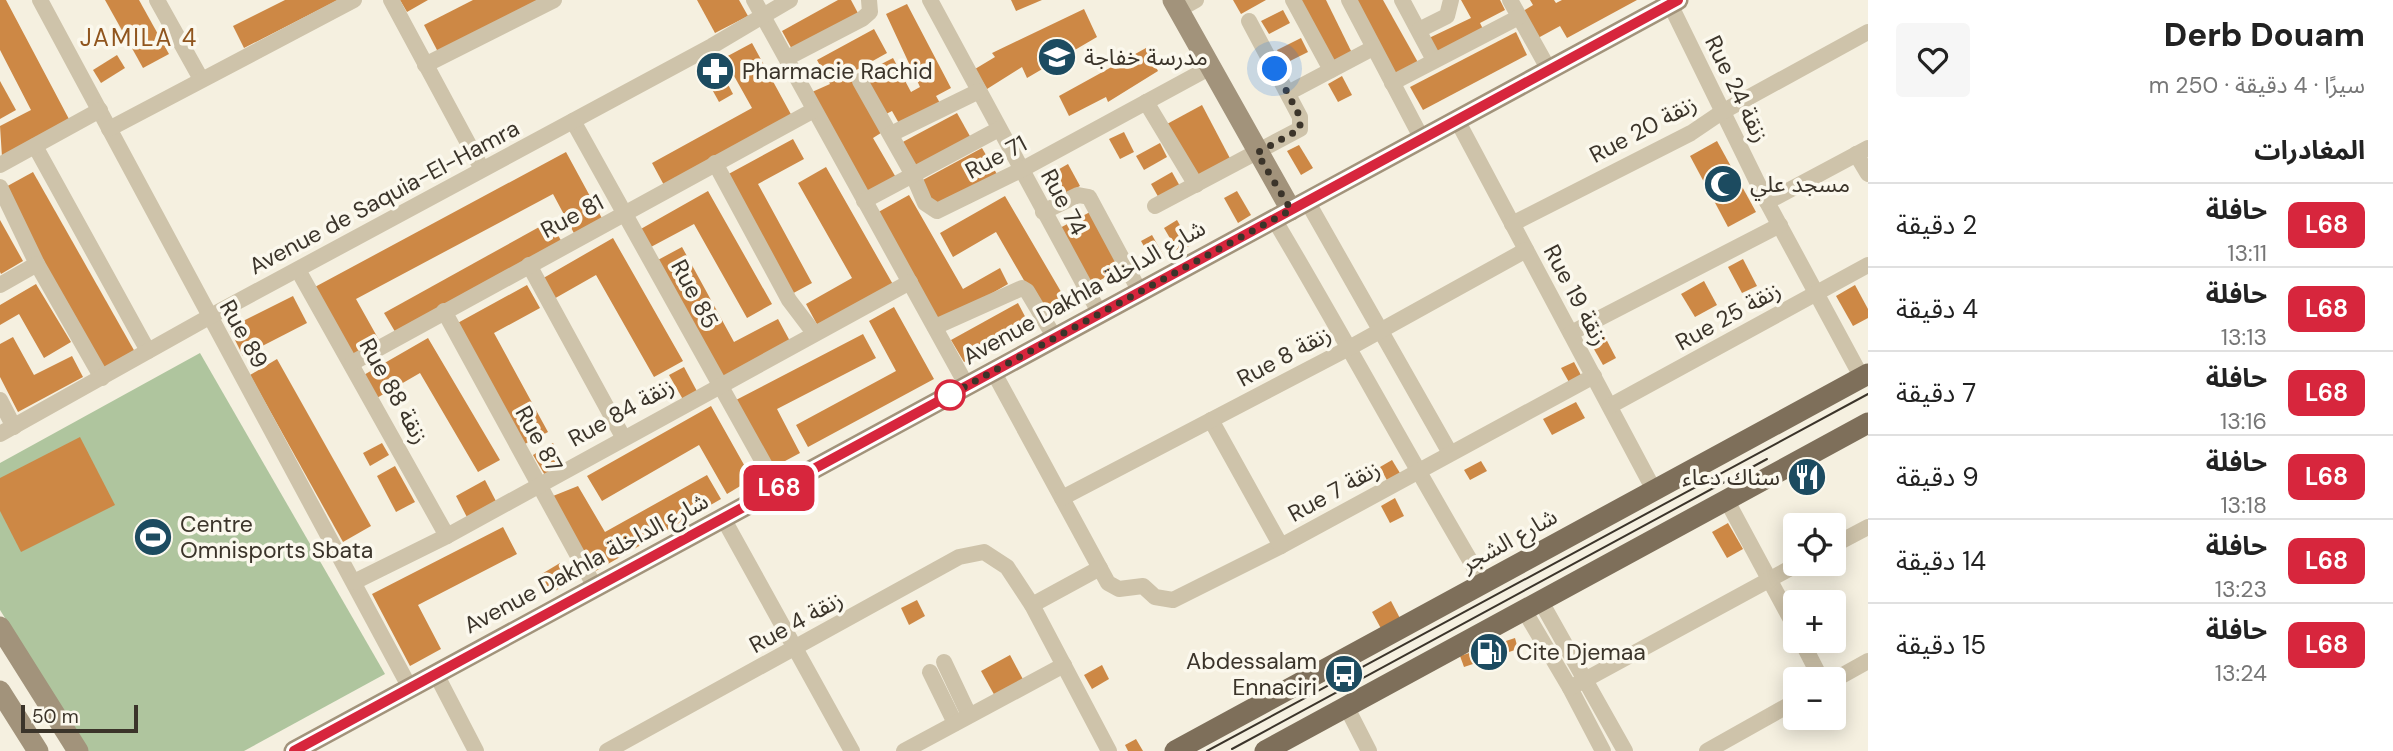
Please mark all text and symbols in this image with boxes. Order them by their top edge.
text: Derb Douam [2164,13,2365,56]
district label: JAMILA 4 [80,22,198,53]
button: heart [1896,23,1970,97]
street label: Rue 24 زنقة [1698,31,1776,147]
school or university icon: مدرسة خفاجة [1036,36,1078,78]
place label: مدرسة خفاجة [1084,42,1208,72]
pharmacy icon: Pharmacie Rachid [694,50,736,92]
your location [1257,51,1292,86]
place label: Pharmacie Rachid [742,56,933,86]
text: سيرًا · 4 دقيقة · 250 m [2149,70,2365,100]
street label: Rue 20 زنقة [1584,88,1702,170]
street label: Avenue de Saquia-El-Hamra [244,113,524,281]
street label: Rue 71 [960,128,1032,186]
text: المغادرات [2254,133,2365,167]
mosque icon: مسجد علي [1702,163,1744,205]
street label: Rue 74 [1034,164,1094,240]
place label: مسجد علي [1750,169,1850,201]
street label: Rue 81 [535,187,609,245]
text: حافلة [2206,193,2267,227]
text: 2 دقيقة [1896,208,1977,242]
text: L68 [2305,209,2348,240]
street label: Avenue Dakhla شارع الداخلة [957,213,1212,373]
text: 13:11 [2227,238,2267,268]
street label: Rue 19 زنقة [1537,239,1615,351]
street label: Rue 85 [664,254,726,334]
street label: Rue 25 زنقة [1670,275,1786,357]
text: حافلة [2206,277,2267,311]
text: 4 دقيقة [1896,292,1978,326]
text: L68 [2305,293,2348,324]
street label: Rue 89 [213,294,275,374]
street label: Rue 8 زنقة [1232,319,1336,393]
text: 13:13 [2221,322,2267,352]
street label: Rue 88 زنقة [353,333,435,449]
text: حافلة [2206,361,2267,395]
street label: Rue 84 زنقة [563,371,679,453]
text: 7 دقيقة [1896,376,1976,410]
text: L68 [2305,377,2348,408]
unlabelled marker [935,380,965,410]
street label: Rue 87 [508,400,570,478]
text: 13:16 [2220,406,2267,436]
text: حافلة [2206,445,2267,479]
street label: Rue 7 زنقة [1283,453,1385,529]
restaurant icon: سناك دعاء [1786,456,1828,498]
text: 9 دقيقة [1896,460,1978,494]
text: L68 [2305,461,2348,492]
place label: سناك دعاء [1682,462,1780,492]
line badge: L68 [739,465,819,511]
text: L68 [757,472,801,503]
street label: Avenue Dakhla شارع الداخلة [458,486,714,642]
text: 13:18 [2220,490,2267,520]
street label: شارع الشجر [1455,501,1563,581]
place label: Centre Omnisports Sbata [180,509,373,565]
map controls [1783,513,1846,730]
button: locate [1783,513,1846,576]
sports icon: Centre Omnisports Sbata [132,516,174,558]
text: حافلة [2206,529,2267,563]
text: 14 دقيقة [1896,544,1986,578]
text: L68 [2305,545,2348,576]
text: 13:23 [2215,574,2267,604]
street label: Rue 4 زنقة [744,584,848,660]
button: + [1783,590,1846,653]
text: حافلة [2206,613,2267,647]
text: 15 دقيقة [1896,628,1986,662]
text: L68 [2305,629,2348,660]
fuel station icon: Cite Djemaa [1468,631,1510,673]
place label: Cite Djemaa [1516,637,1646,667]
place label: Abdessalam Ennaciri [1186,646,1317,702]
bus stop icon: Abdessalam Ennaciri [1323,653,1365,695]
text: 13:24 [2215,658,2267,688]
button: − [1783,667,1846,730]
scale bar [21,702,138,734]
text: 50 m [32,704,79,729]

